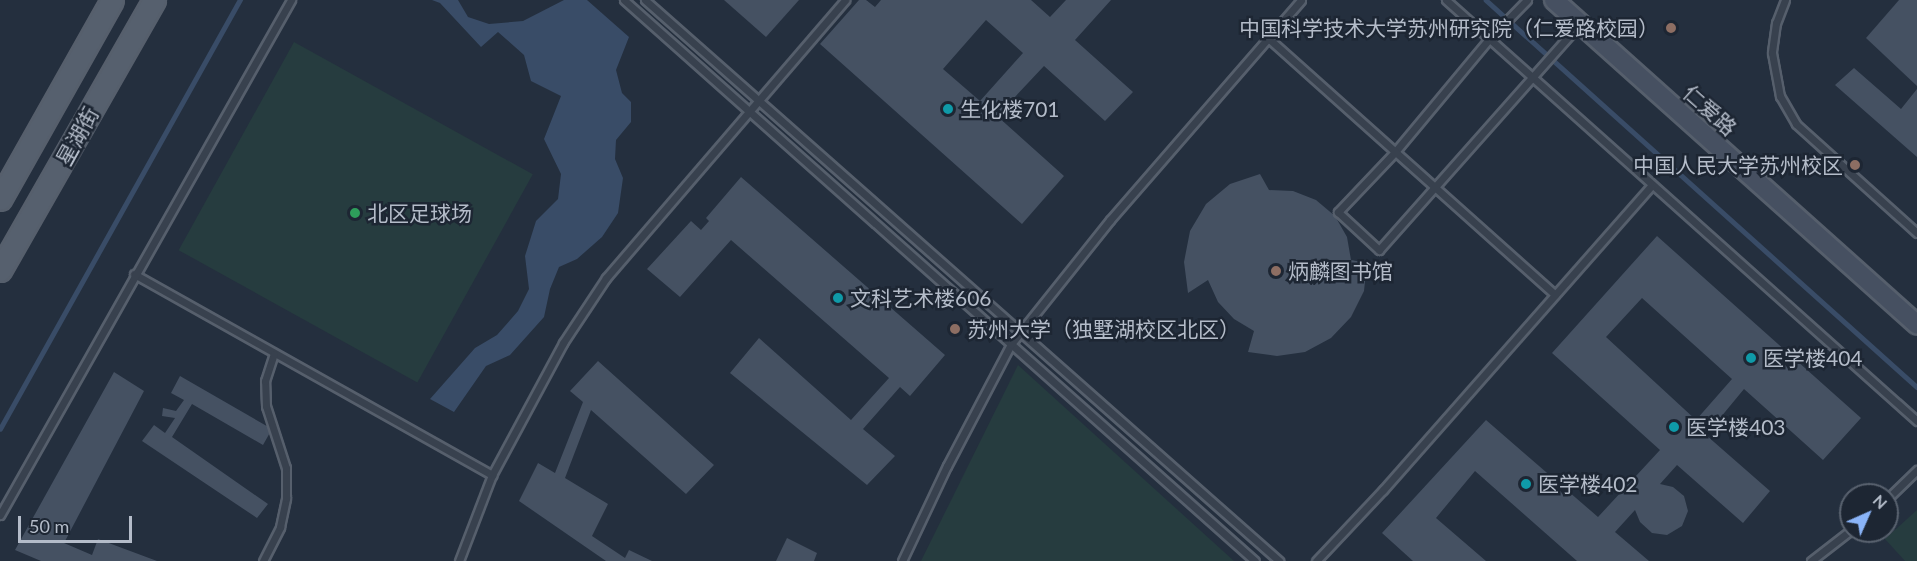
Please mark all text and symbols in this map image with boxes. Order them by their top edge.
place label: 中国科学技术大学苏州研究院（仁爱路校园） [1239,15,1659,41]
marker: 中国科学技术大学苏州研究院（仁爱路校园） [1664,21,1678,35]
street label: 仁爱路 [1678,80,1742,140]
place label: 生化楼701 [960,96,1060,122]
street label: 星湖街 [51,102,103,170]
marker: 生化楼701 [941,102,955,116]
place label: 中国人民大学苏州校区 [1633,152,1843,178]
marker: 中国人民大学苏州校区 [1848,158,1862,172]
place label: 北区足球场 [367,200,472,226]
marker: 北区足球场 [348,206,362,220]
place label: 炳麟图书馆 [1288,258,1393,284]
marker: 炳麟图书馆 [1269,264,1283,278]
place label: 文科艺术楼606 [850,285,992,311]
marker: 文科艺术楼606 [831,291,845,305]
place label: 苏州大学（独墅湖校区北区） [967,316,1240,342]
marker: 苏州大学（独墅湖校区北区） [948,322,962,336]
place label: 医学楼404 [1763,345,1863,371]
marker: 医学楼404 [1744,351,1758,365]
place label: 医学楼403 [1686,414,1786,440]
marker: 医学楼403 [1667,420,1681,434]
place label: 医学楼402 [1538,471,1638,497]
marker: 医学楼402 [1519,477,1533,491]
north arrow [1839,483,1899,543]
text: N [1870,490,1892,512]
scale bar [21,504,135,542]
text: 50 m [29,515,69,537]

